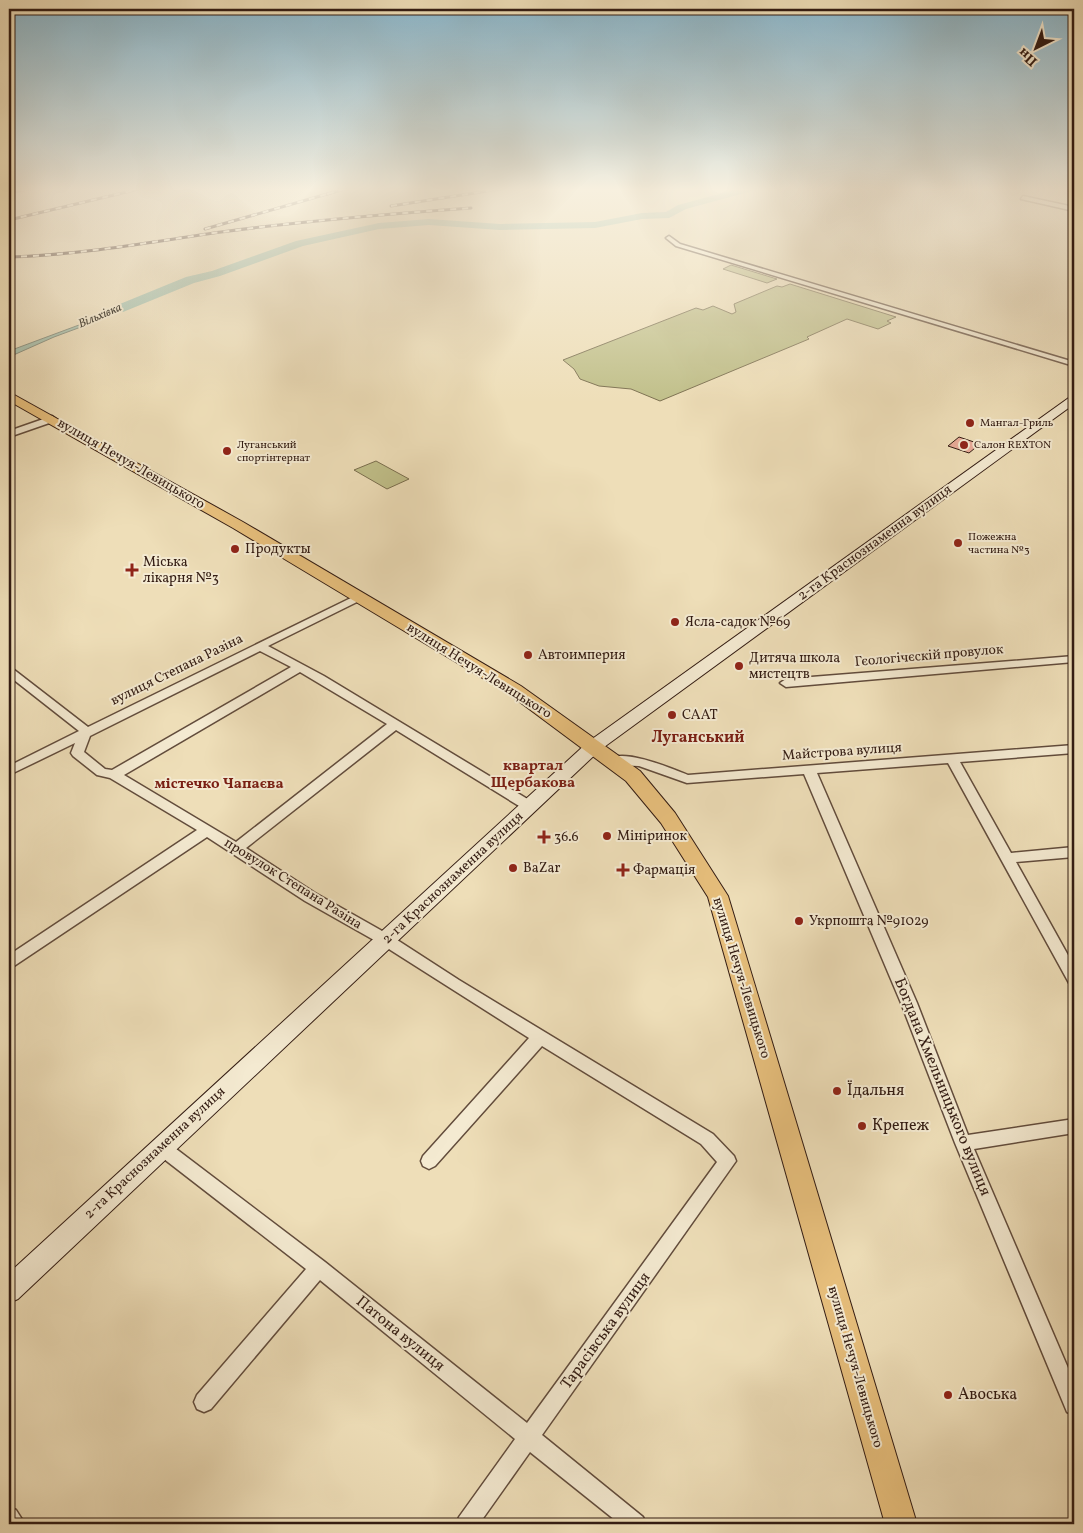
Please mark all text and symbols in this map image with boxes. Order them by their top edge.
north arrow [1010,22,1060,72]
text: Пн [1015,43,1042,70]
water label: Вільхівка [76,300,124,332]
street label: вулиця Нечуя-Левицького [54,414,208,514]
place label: Мангал-Гриль [980,416,1054,431]
marker: Мангал-Гриль [964,417,976,429]
place label: Луганський спортінтернат [237,438,311,466]
place label: Салон REXTON [974,438,1051,453]
marker: Салон REXTON [958,439,970,451]
marker: Луганський спортінтернат [221,445,233,457]
street label: 2-га Краснознаменна вулиця [794,481,956,605]
place label: Пожежна частина №3 [968,530,1030,558]
marker: Пожежна частина №3 [952,537,964,549]
place label: Продукты [245,540,311,559]
marker: Продукты [229,543,241,555]
place label: Міська лікарня №3 [143,553,219,588]
marker: Міська лікарня №3 [125,563,139,577]
place label: Ясла-садок №69 [685,613,790,632]
marker: Ясла-садок №69 [669,616,681,628]
street label: вулиця Нечуя-Левицького [403,619,555,723]
street label: вулиця Степана Разіна [108,630,246,710]
street label: Гєологічєскій провулок [854,640,1005,672]
place label: Автоимперия [538,646,626,665]
marker: Автоимперия [522,649,534,661]
place label: Дитяча школа мистецтв [749,649,840,684]
marker: Дитяча школа мистецтв [733,660,745,672]
place label: СААТ [682,706,718,725]
marker: СААТ [666,709,678,721]
district label: Луганський [652,727,744,749]
street label: Майстрова вулиця [781,738,903,766]
district label: квартал Щербакова [491,756,575,794]
district label: містечко Чапаєва [154,774,284,795]
street label: 2-га Краснознаменна вулиця [378,807,528,949]
place label: Мініринок [617,827,688,846]
place label: 36.6 [554,828,579,847]
marker: Мініринок [601,830,613,842]
marker: 36.6 [538,831,550,843]
street label: провулок Степана Разіна [220,834,366,934]
place label: BaZar [523,859,560,878]
place label: Фармація [633,861,695,880]
marker: BaZar [507,862,519,874]
marker: Фармація [617,864,629,876]
street label: вулиця Нечуя-Левицького [707,895,775,1061]
place label: Укрпошта №91029 [809,912,929,931]
marker: Укрпошта №91029 [793,915,805,927]
street label: Богдана Хмельницького вулиця [888,975,996,1199]
place label: Їдальня [847,1080,904,1102]
street label: 2-га Краснознаменна вулиця [80,1082,230,1224]
marker: Їдальня [831,1085,843,1097]
place label: Крепеж [872,1115,929,1137]
marker: Крепеж [856,1120,868,1132]
street label: Тарасівська вулиця [556,1268,656,1394]
street label: вулиця Нечуя-Левицького [823,1284,887,1450]
street label: Патона вулиця [351,1291,449,1377]
place label: Авоська [958,1384,1017,1406]
marker: Авоська [942,1389,954,1401]

